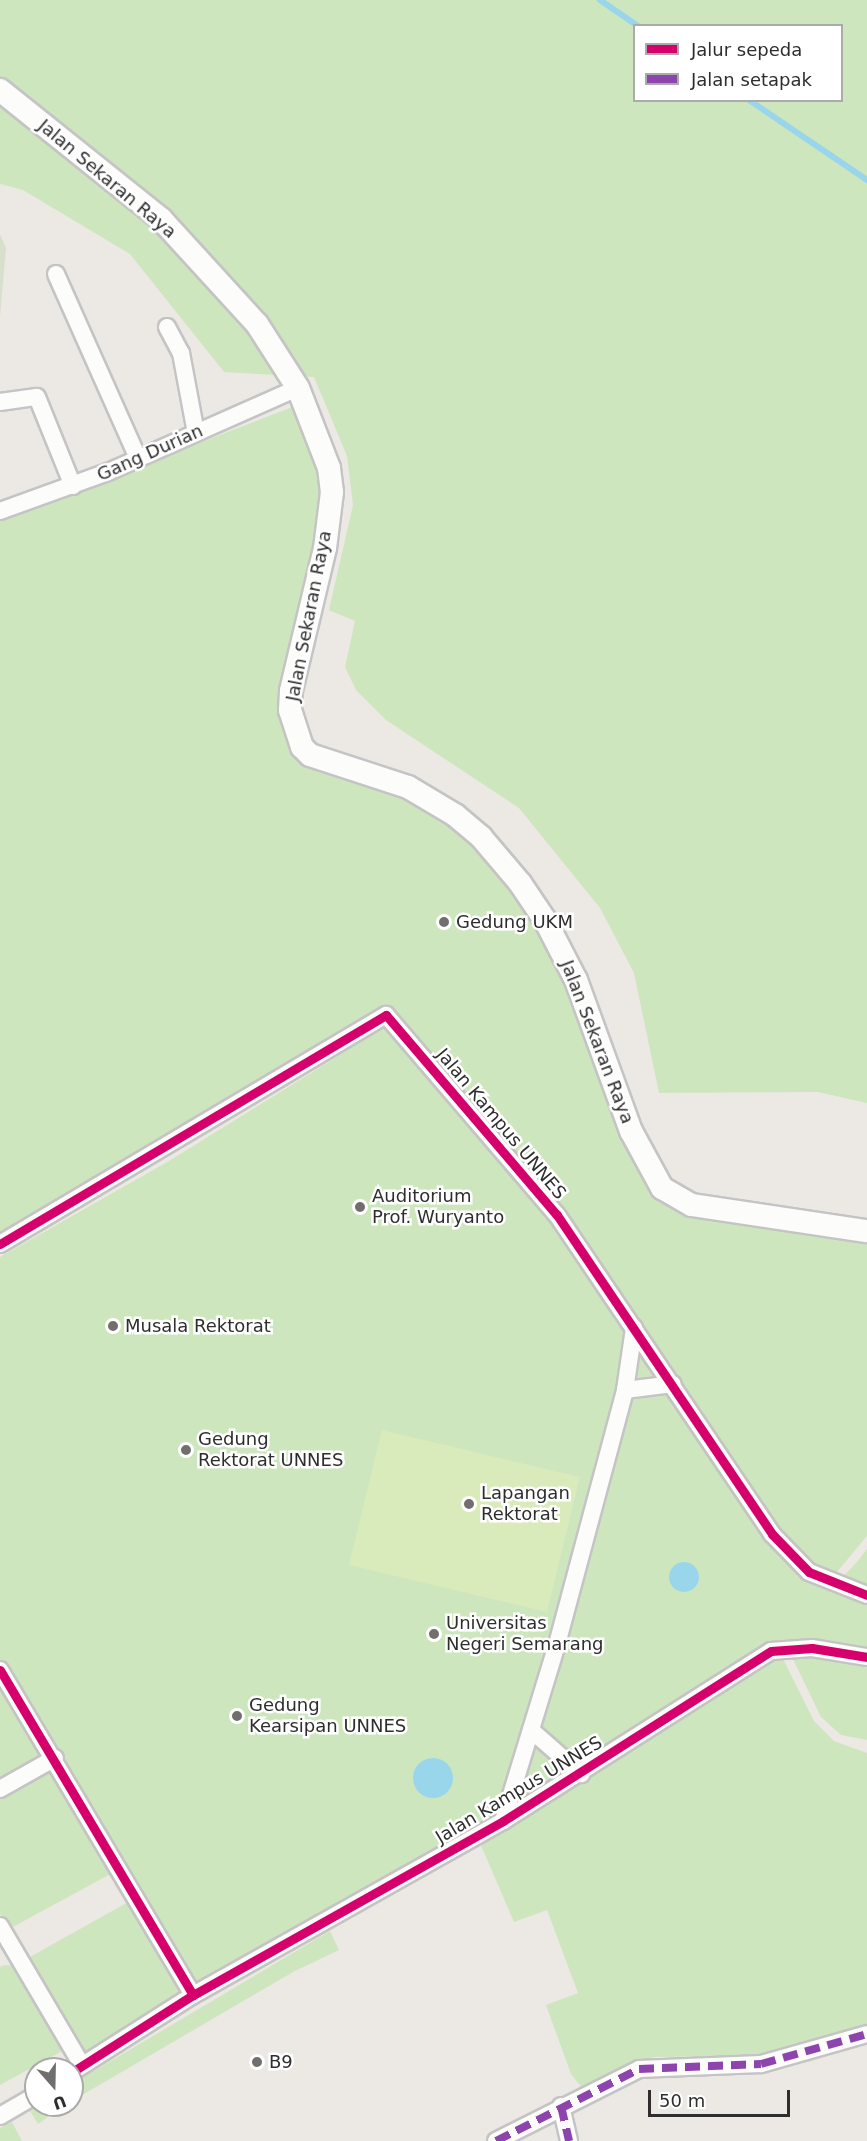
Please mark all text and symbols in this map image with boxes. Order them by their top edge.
legend [633,24,843,102]
text: Jalur sepeda [691,39,802,60]
text: Jalan setapak [691,69,812,90]
street label: Jalan Sekaran Raya [34,115,180,243]
street label: Gang Durian [94,420,206,486]
street label: Jalan Sekaran Raya [282,529,336,703]
place label: Gedung UKM [456,911,573,933]
marker: Gedung UKM [437,915,451,929]
street label: Jalan Sekaran Raya [556,957,638,1127]
street label: Jalan Kampus UNNES [432,1044,570,1204]
place label: Auditorium Prof. Wuryanto [372,1186,504,1228]
marker: Auditorium Prof. Wuryanto [353,1200,367,1214]
place label: Musala Rektorat [125,1315,271,1337]
marker: Musala Rektorat [106,1319,120,1333]
place label: Gedung Rektorat UNNES [198,1429,343,1472]
marker: Gedung Rektorat UNNES [179,1443,193,1457]
place label: Lapangan Rektorat [481,1483,570,1526]
marker: Lapangan Rektorat [462,1497,476,1511]
place label: Universitas Negeri Semarang [446,1613,603,1656]
marker: Universitas Negeri Semarang [427,1627,441,1641]
place label: Gedung Kearsipan UNNES [249,1695,406,1738]
marker: Gedung Kearsipan UNNES [230,1709,244,1723]
street label: Jalan Kampus UNNES [432,1732,606,1848]
place label: B9 [269,2051,293,2073]
marker: B9 [250,2055,264,2069]
north arrow [24,2057,84,2117]
scale bar [651,2078,794,2116]
text: 50 m [659,2090,705,2111]
text: U [50,2091,69,2114]

